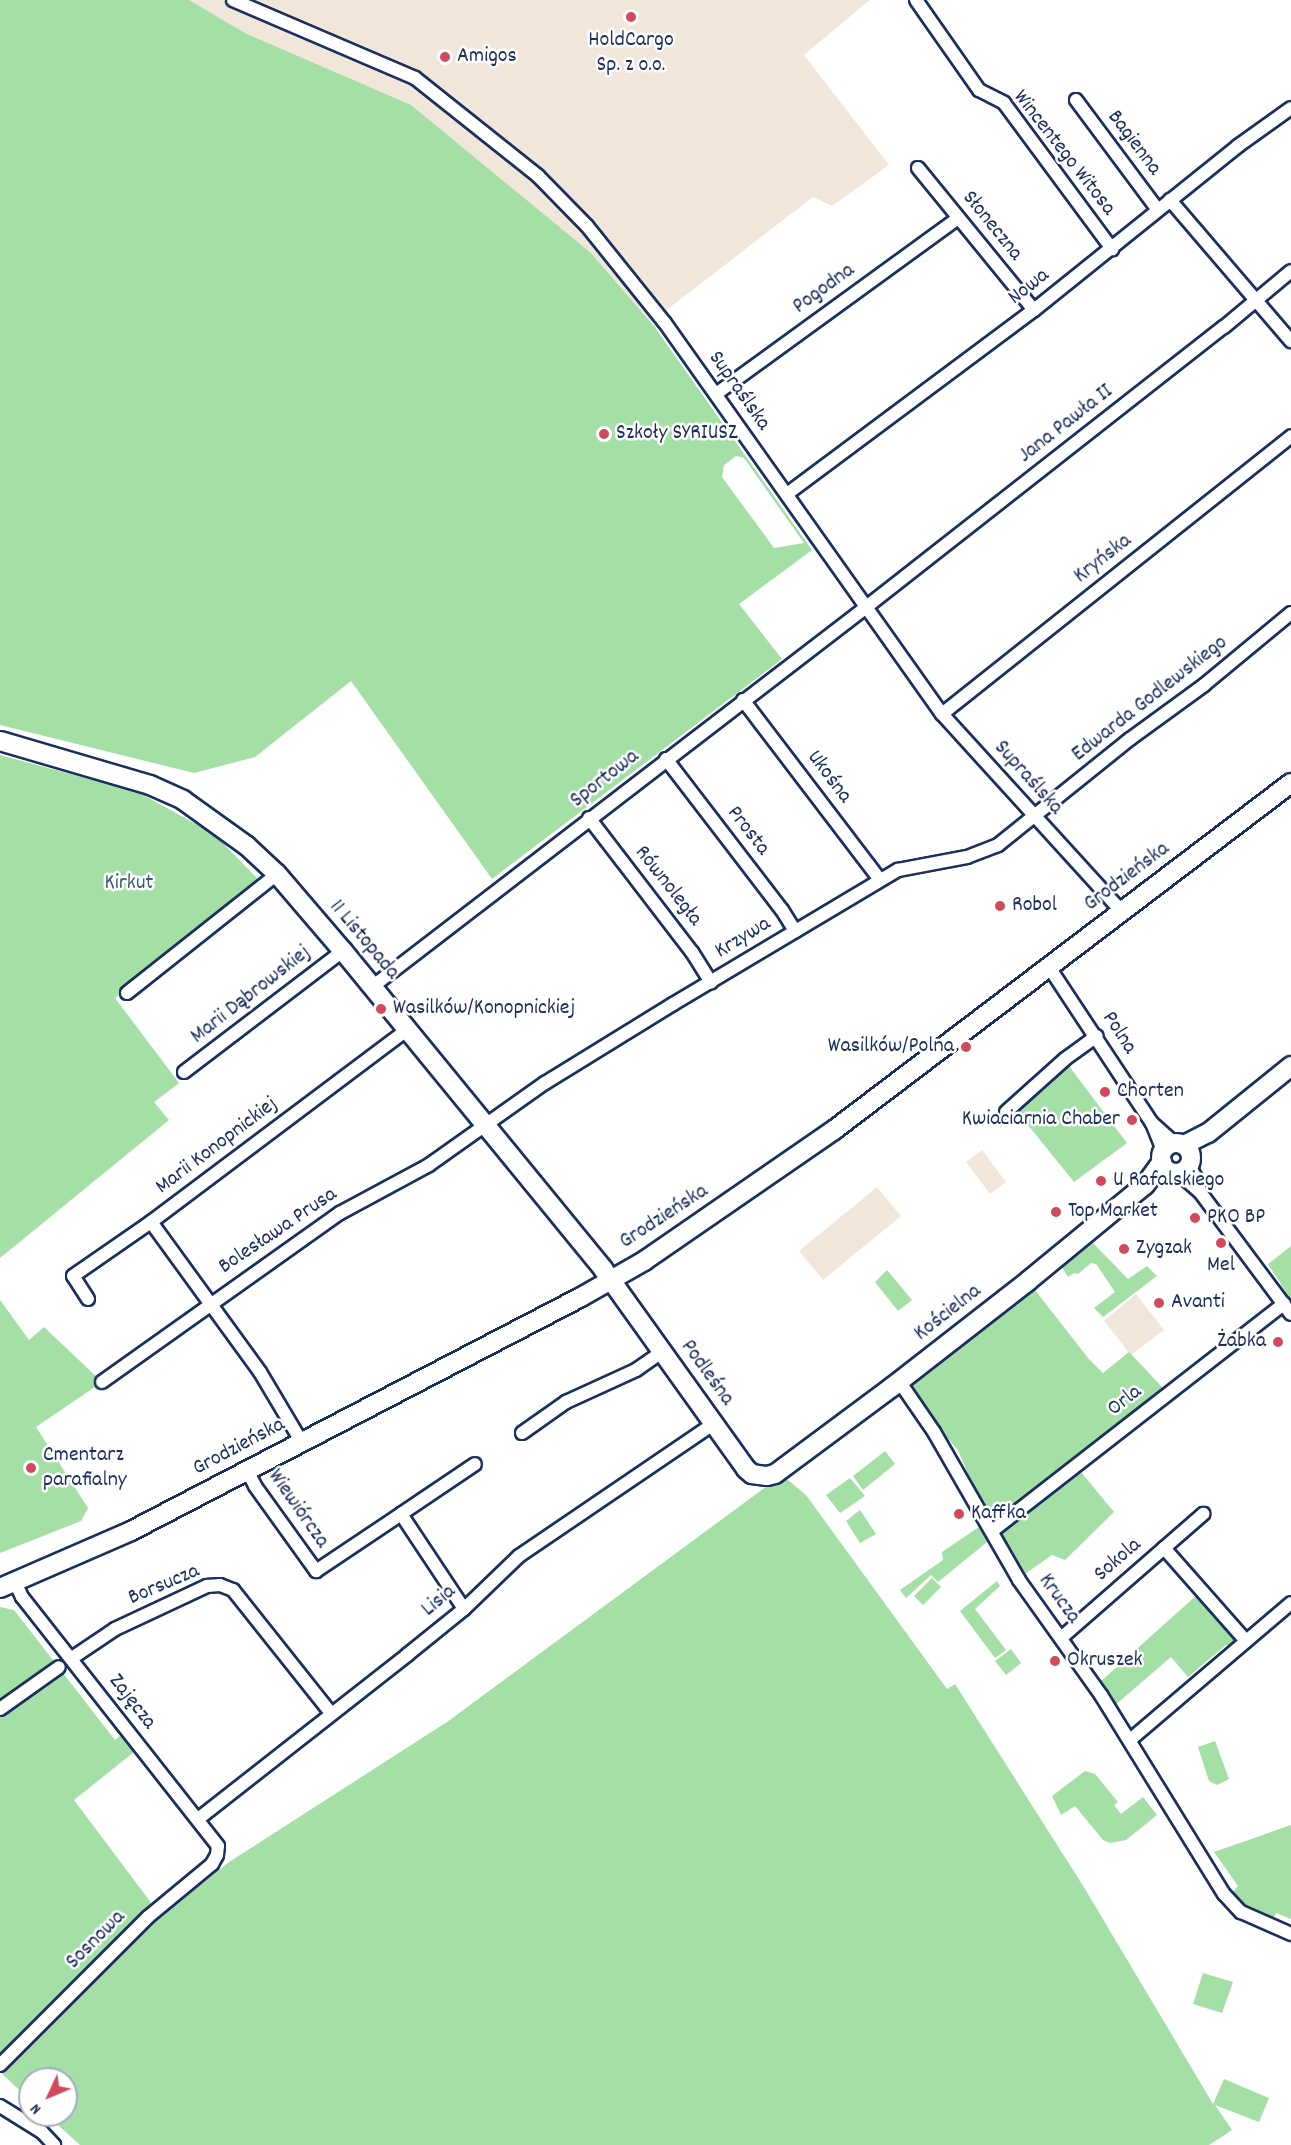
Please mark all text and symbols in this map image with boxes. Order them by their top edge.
marker: HoldCargo Sp. z o.o. [624,10,638,24]
place label: HoldCargo Sp. z o.o. [588,27,674,78]
place label: Amigos [457,44,517,70]
marker: Amigos [438,50,452,64]
street label: Wincentego Witosa [1007,85,1121,221]
street label: Bagienna [1101,105,1167,181]
street label: Słoneczna [956,186,1028,266]
street label: Pogodna [788,258,860,320]
street label: Nowa [1003,263,1055,311]
street label: Supraślska [702,346,776,436]
street label: Jana Pawła II [1013,379,1119,469]
place label: Szkoły SYRIUSZ [616,421,738,447]
marker: Szkoły SYRIUSZ [597,427,611,441]
street label: Kryńska [1069,528,1137,590]
street label: Edwarda Godlewskiego [1067,630,1233,768]
street label: Supraślska [988,735,1068,821]
street label: Sportowa [565,744,645,814]
street label: Ukośna [801,745,857,809]
street label: Prosta [720,801,776,861]
street label: Grodzieńska [1079,836,1175,918]
street label: Równoległa [628,840,708,932]
park label: Kirkut [105,871,153,897]
place label: Robol [1012,893,1057,919]
street label: 11 Listopada [323,895,405,985]
marker: Robol [993,899,1007,913]
street label: Krzywa [710,911,776,965]
street label: Marii Dąbrowskiej [186,940,316,1050]
place label: Wasilków/Konopnickiej [393,996,575,1022]
marker: Wasilków/Konopnickiej [374,1002,388,1016]
street label: Polna [1096,1007,1142,1059]
place label: Wasilków/Polna [828,1034,954,1060]
marker: Wasilków/Polna [959,1040,973,1054]
place label: Chorten [1117,1079,1184,1105]
marker: Chorten [1098,1085,1112,1099]
street label: Marii Konopnickiej [151,1092,283,1200]
place label: Kwiaciarnia Chaber [962,1107,1120,1133]
marker: Kwiaciarnia Chaber [1125,1113,1139,1127]
place label: U Rafalskiego [1113,1168,1224,1194]
marker: U Rafalskiego [1094,1174,1108,1188]
street label: Grodzieńska [615,1179,713,1255]
street label: Bolesława Prusa [214,1182,342,1280]
place label: Top Market [1068,1199,1158,1225]
marker: Top Market [1049,1205,1063,1219]
place label: PKO BP [1207,1205,1265,1231]
marker: PKO BP [1188,1211,1202,1225]
place label: Zygzak [1136,1236,1192,1262]
marker: Mel [1214,1236,1228,1250]
marker: Zygzak [1117,1242,1131,1256]
place label: Mel [1207,1253,1235,1279]
street label: Kościelna [909,1279,987,1347]
place label: Avanti [1171,1290,1225,1316]
marker: Avanti [1152,1296,1166,1310]
place label: Żabka [1217,1329,1266,1355]
street label: Podleśna [674,1335,740,1411]
marker: Żabka [1271,1335,1285,1349]
street label: Orla [1103,1379,1147,1423]
street label: Grodzieńska [189,1412,289,1482]
place label: Cmentarz parafialny [43,1442,127,1494]
marker: Cmentarz parafialny [24,1461,38,1475]
street label: Wiewiórcza [261,1465,335,1553]
place label: Kaffka [971,1501,1026,1527]
marker: Kaffka [952,1507,966,1521]
street label: Sokola [1089,1532,1147,1588]
street label: Borsucza [124,1558,204,1612]
street label: Krucza [1032,1569,1086,1629]
street label: Lisia [416,1579,462,1623]
place label: Okruszek [1067,1648,1143,1674]
marker: Okruszek [1048,1654,1062,1668]
street label: Zajęcza [102,1669,162,1735]
street label: Sosnowa [61,1905,131,1975]
north arrow [18,2067,78,2127]
text: N [25,2098,47,2119]

